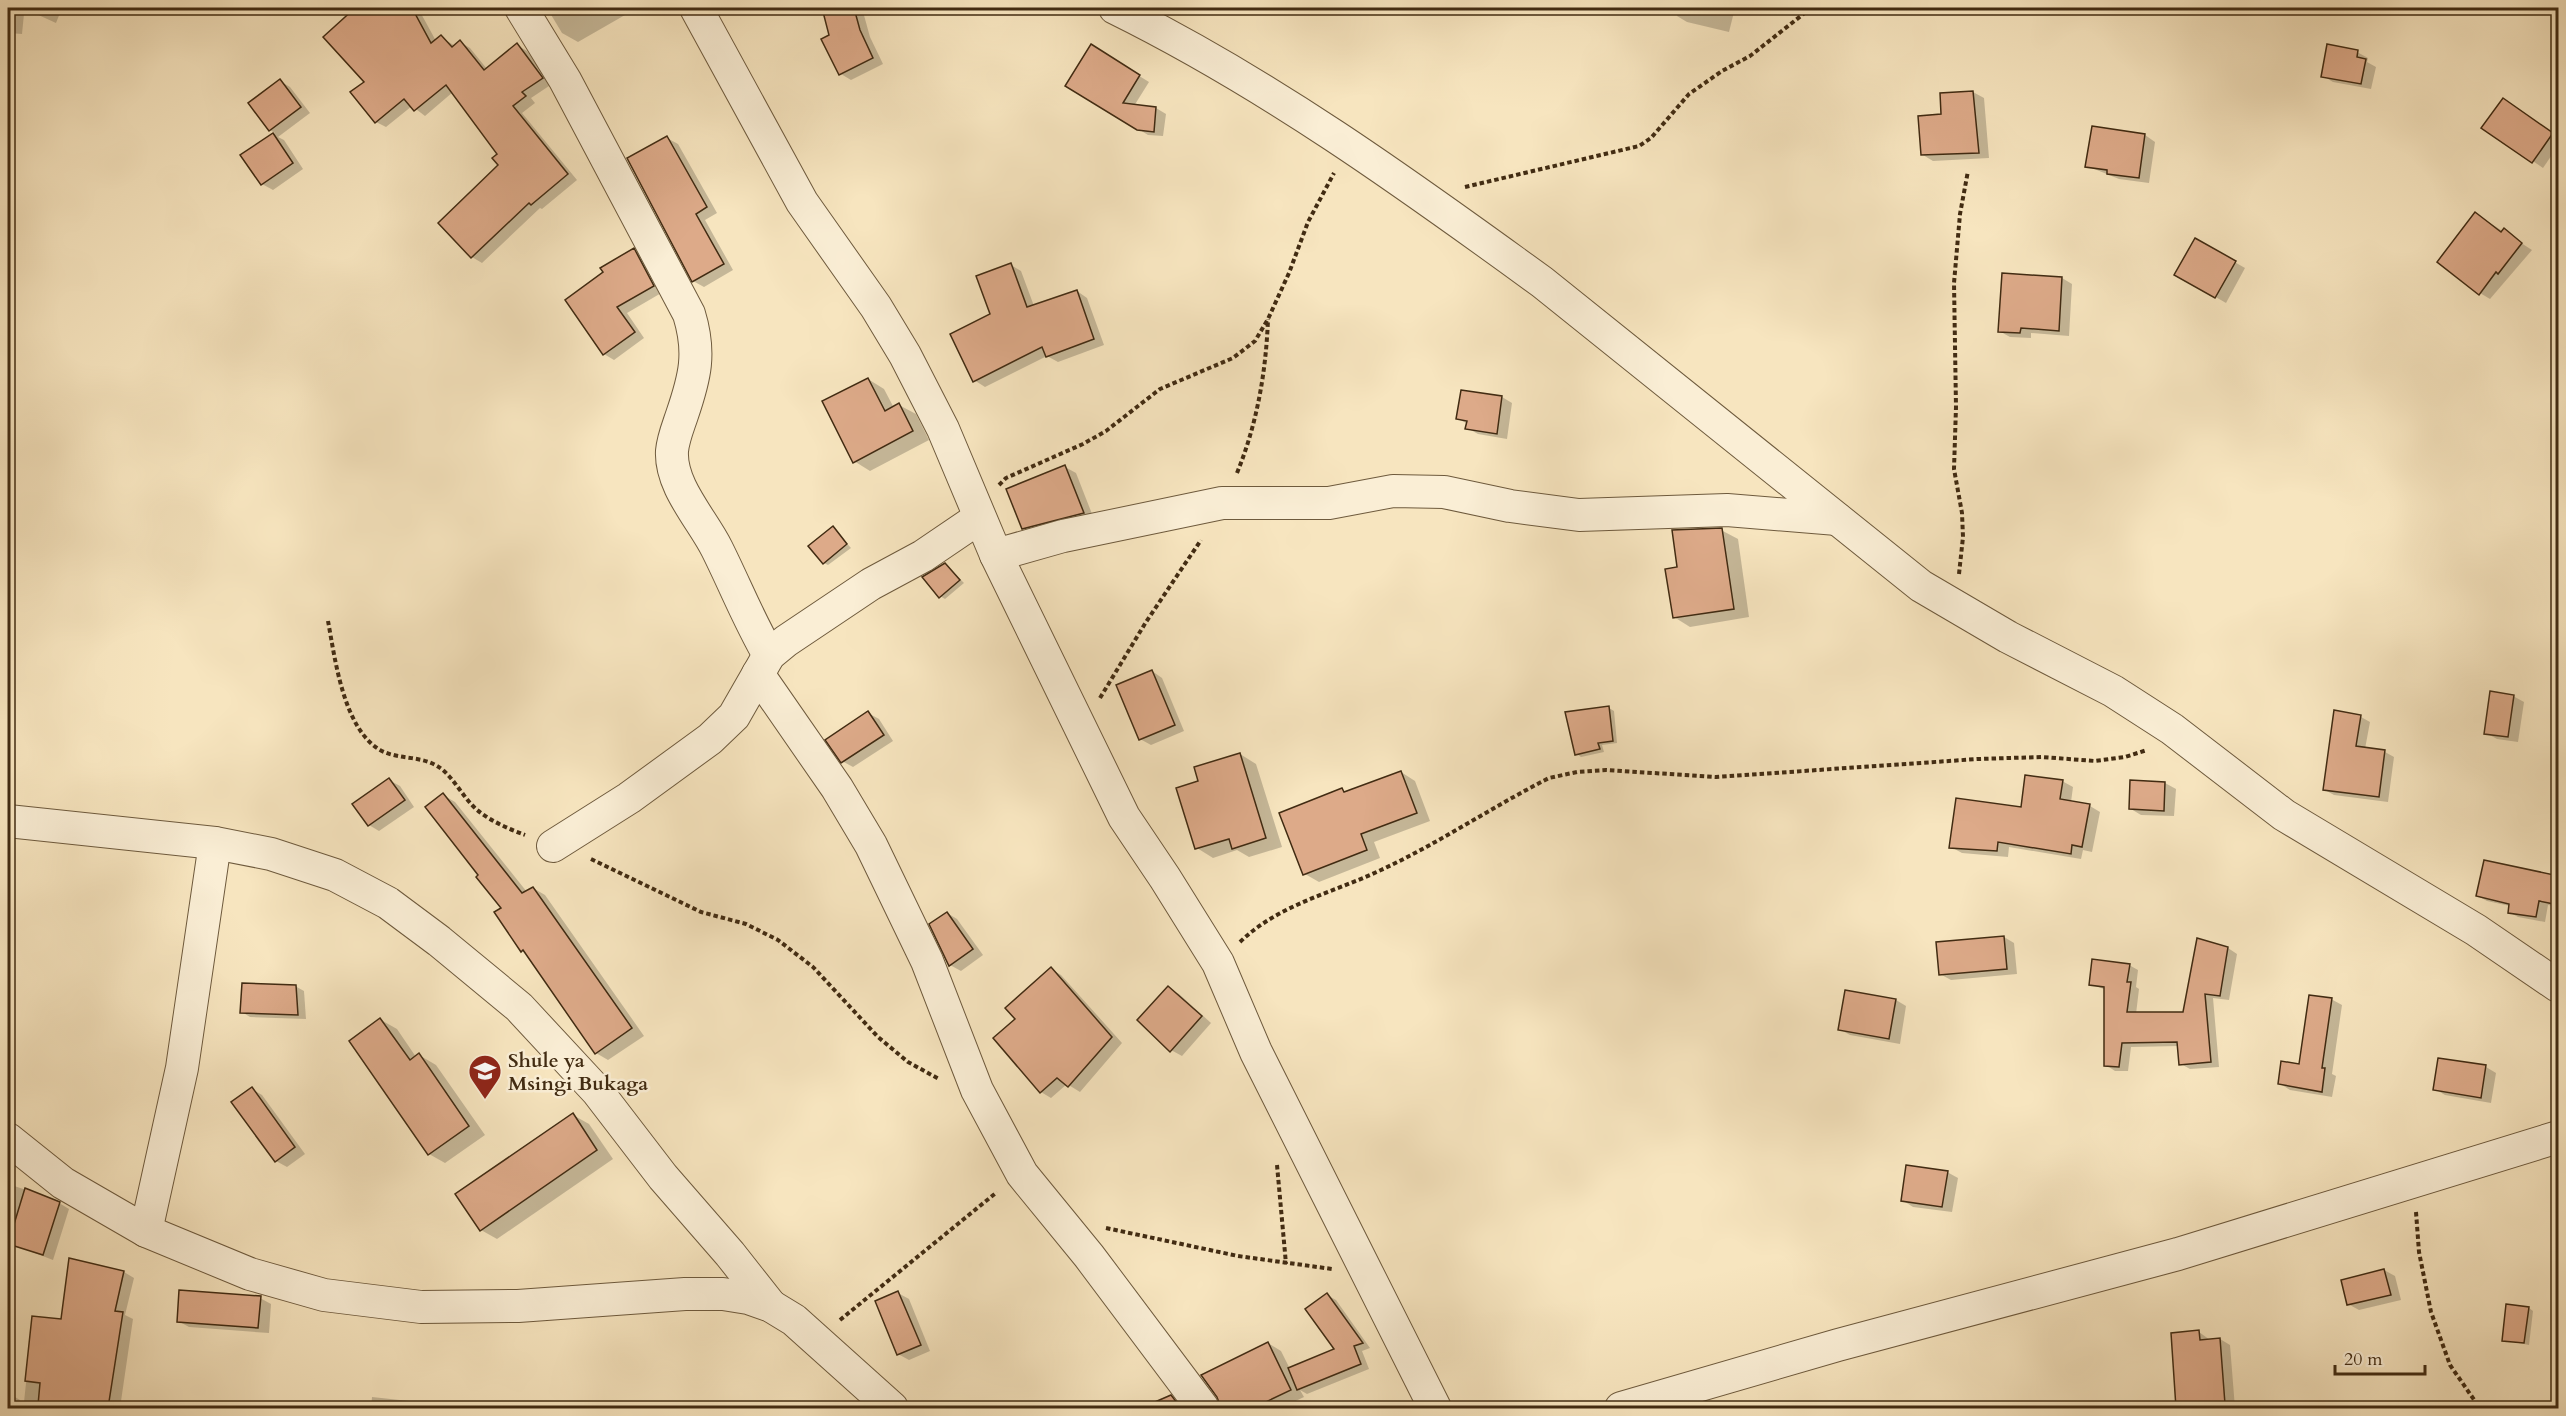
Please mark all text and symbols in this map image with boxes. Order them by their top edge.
place label: Shule ya Msingi Bukaga [508,1047,648,1097]
school or university icon: Shule ya Msingi Bukaga [467,1053,503,1100]
scale bar [2335,1338,2425,1376]
text: 20 m [2344,1347,2383,1372]

